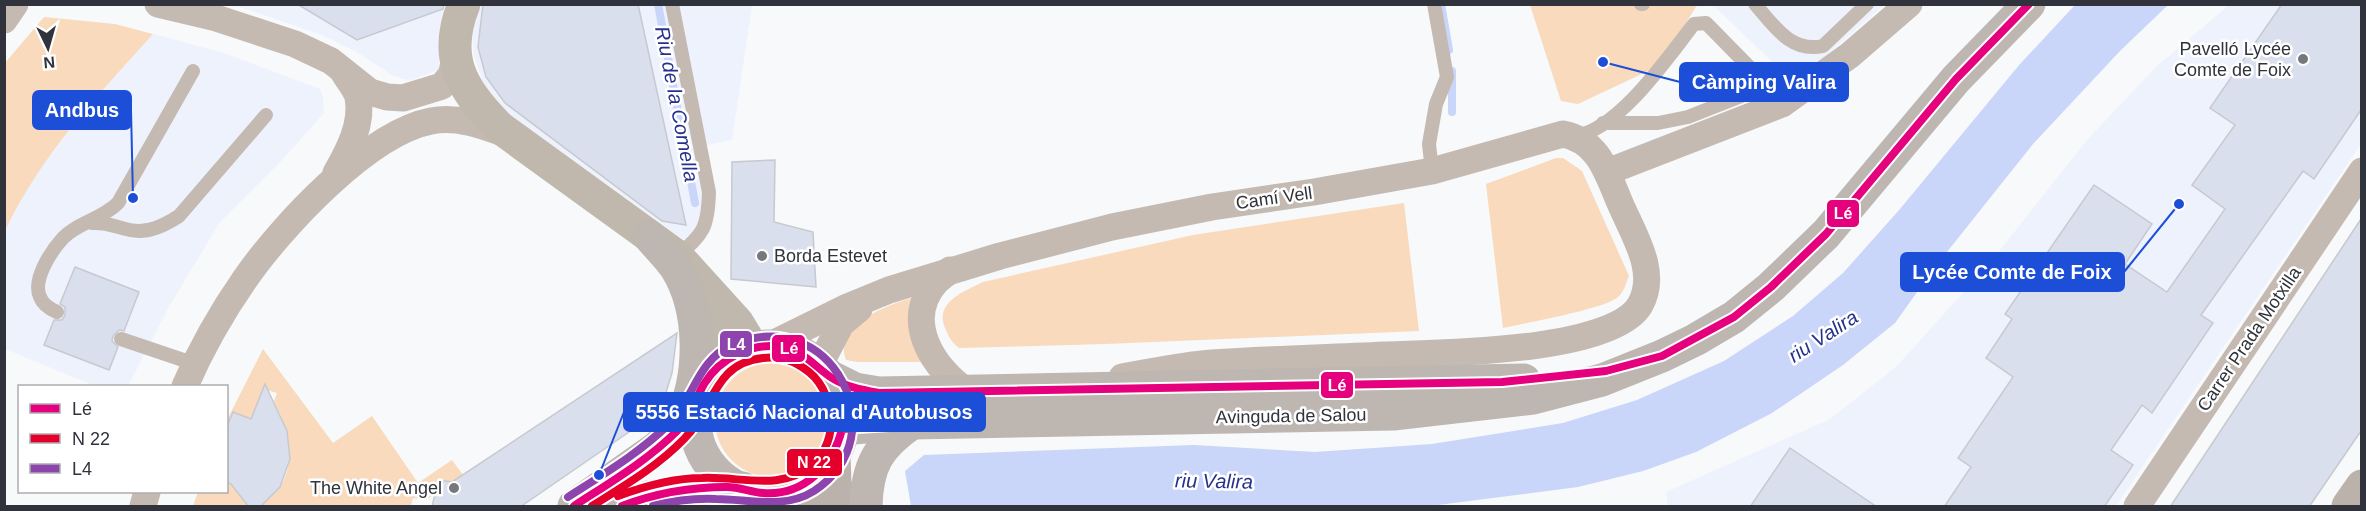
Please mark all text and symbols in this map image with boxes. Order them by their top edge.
north arrow [18,18,78,78]
water label: Riu de la Comella [651,24,703,184]
place label: Pavelló Lycée Comte de Foix [2174,39,2291,80]
marker: Pavelló Lycée Comte de Foix [2296,52,2310,66]
text: N [43,53,56,71]
callout: Càmping Valira [1680,63,1848,101]
text: Càmping Valira [1692,71,1837,93]
callout: Andbus [33,91,131,129]
text: Andbus [45,99,119,121]
street label: Camí Vell [1234,183,1314,213]
line badge: Lé [1826,199,1860,228]
text: Lé [1834,205,1852,222]
place label: Borda Estevet [774,246,887,266]
marker: Borda Estevet [755,249,769,263]
callout: Lycée Comte de Foix [1901,253,2124,291]
text: Lycée Comte de Foix [1912,261,2112,283]
street label: Carrer Prada Motxilla [2193,262,2305,415]
water label: riu Valira [1784,305,1862,367]
line badge: L4 [719,330,753,358]
line badge: Lé [771,334,806,363]
text: L4 [727,336,745,353]
text: Lé [780,340,798,357]
line badge: Lé [1320,371,1354,399]
text: Lé [1328,377,1346,394]
legend [18,385,228,493]
callout: 5556 Estació Nacional d'Autobusos [624,393,985,431]
text: Lé [72,399,92,419]
text: 5556 Estació Nacional d'Autobusos [635,401,973,423]
street label: Avinguda de Salou [1215,405,1367,427]
text: N 22 [72,429,110,449]
line badge: N 22 [786,448,843,477]
text: N 22 [797,454,831,471]
text: L4 [72,459,92,479]
water label: riu Valira [1175,469,1253,493]
place label: The White Angel [310,478,442,498]
marker: The White Angel [447,481,461,495]

